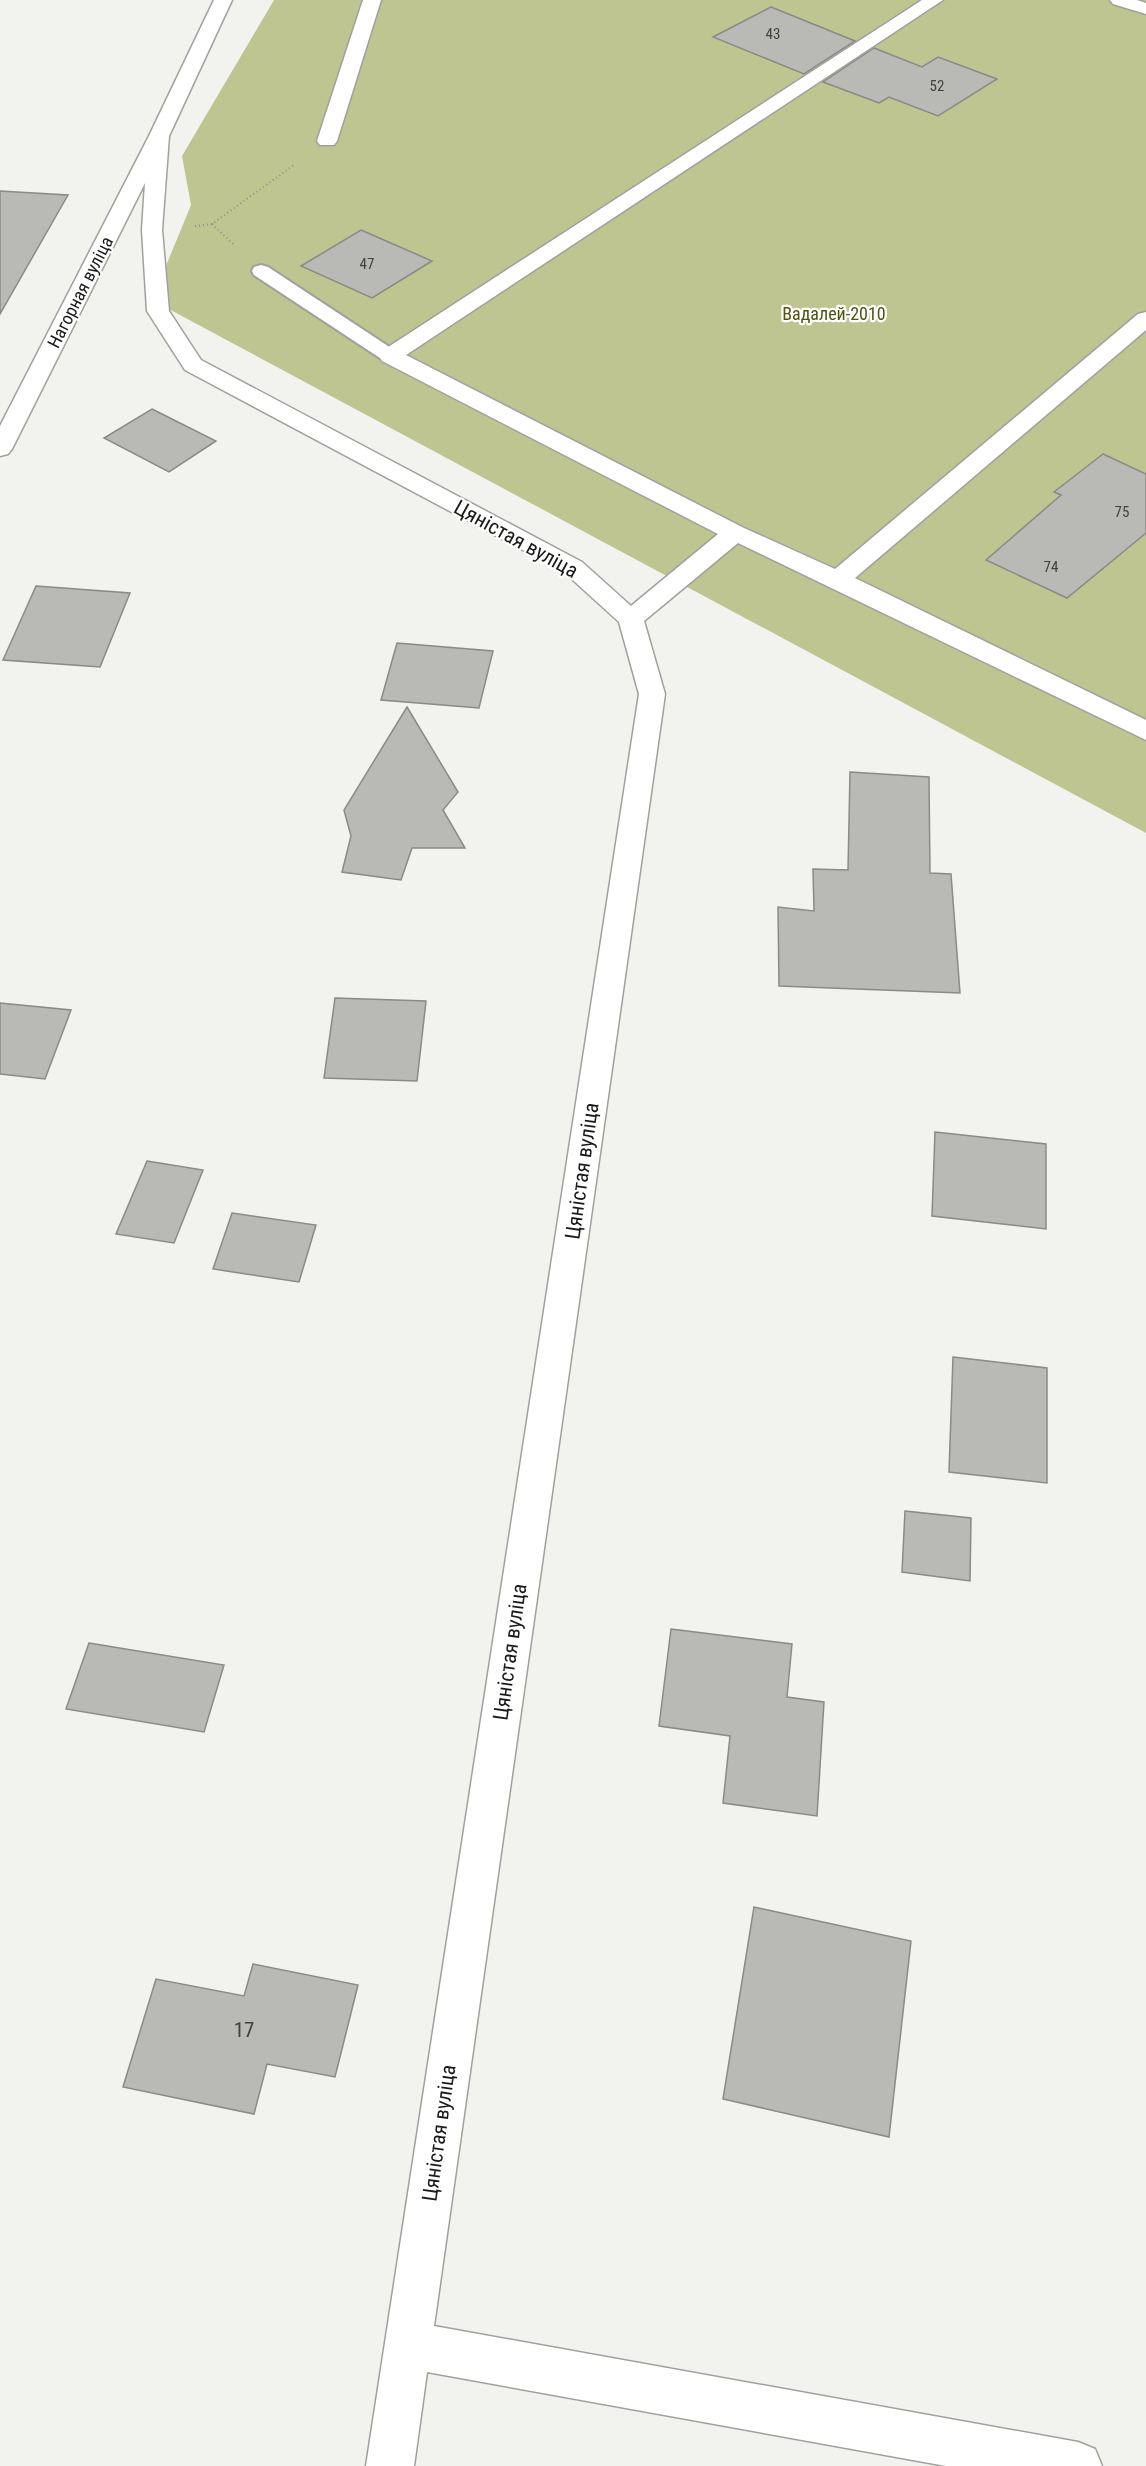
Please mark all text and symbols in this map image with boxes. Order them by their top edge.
house number: 43 [766,25,780,43]
house number: 52 [930,77,944,95]
street label: Нагорная вуліца [43,233,117,351]
house number: 47 [360,255,374,273]
park label: Вадалей-2010 [782,303,886,324]
street label: Цяністая вуліца [450,495,582,583]
house number: 75 [1115,503,1129,521]
house number: 74 [1044,558,1058,576]
street label: Цяністая вуліца [561,1101,603,1241]
street label: Цяністая вуліца [489,1582,531,1722]
house number: 17 [234,2018,254,2042]
street label: Цяністая вуліца [418,2063,460,2203]

